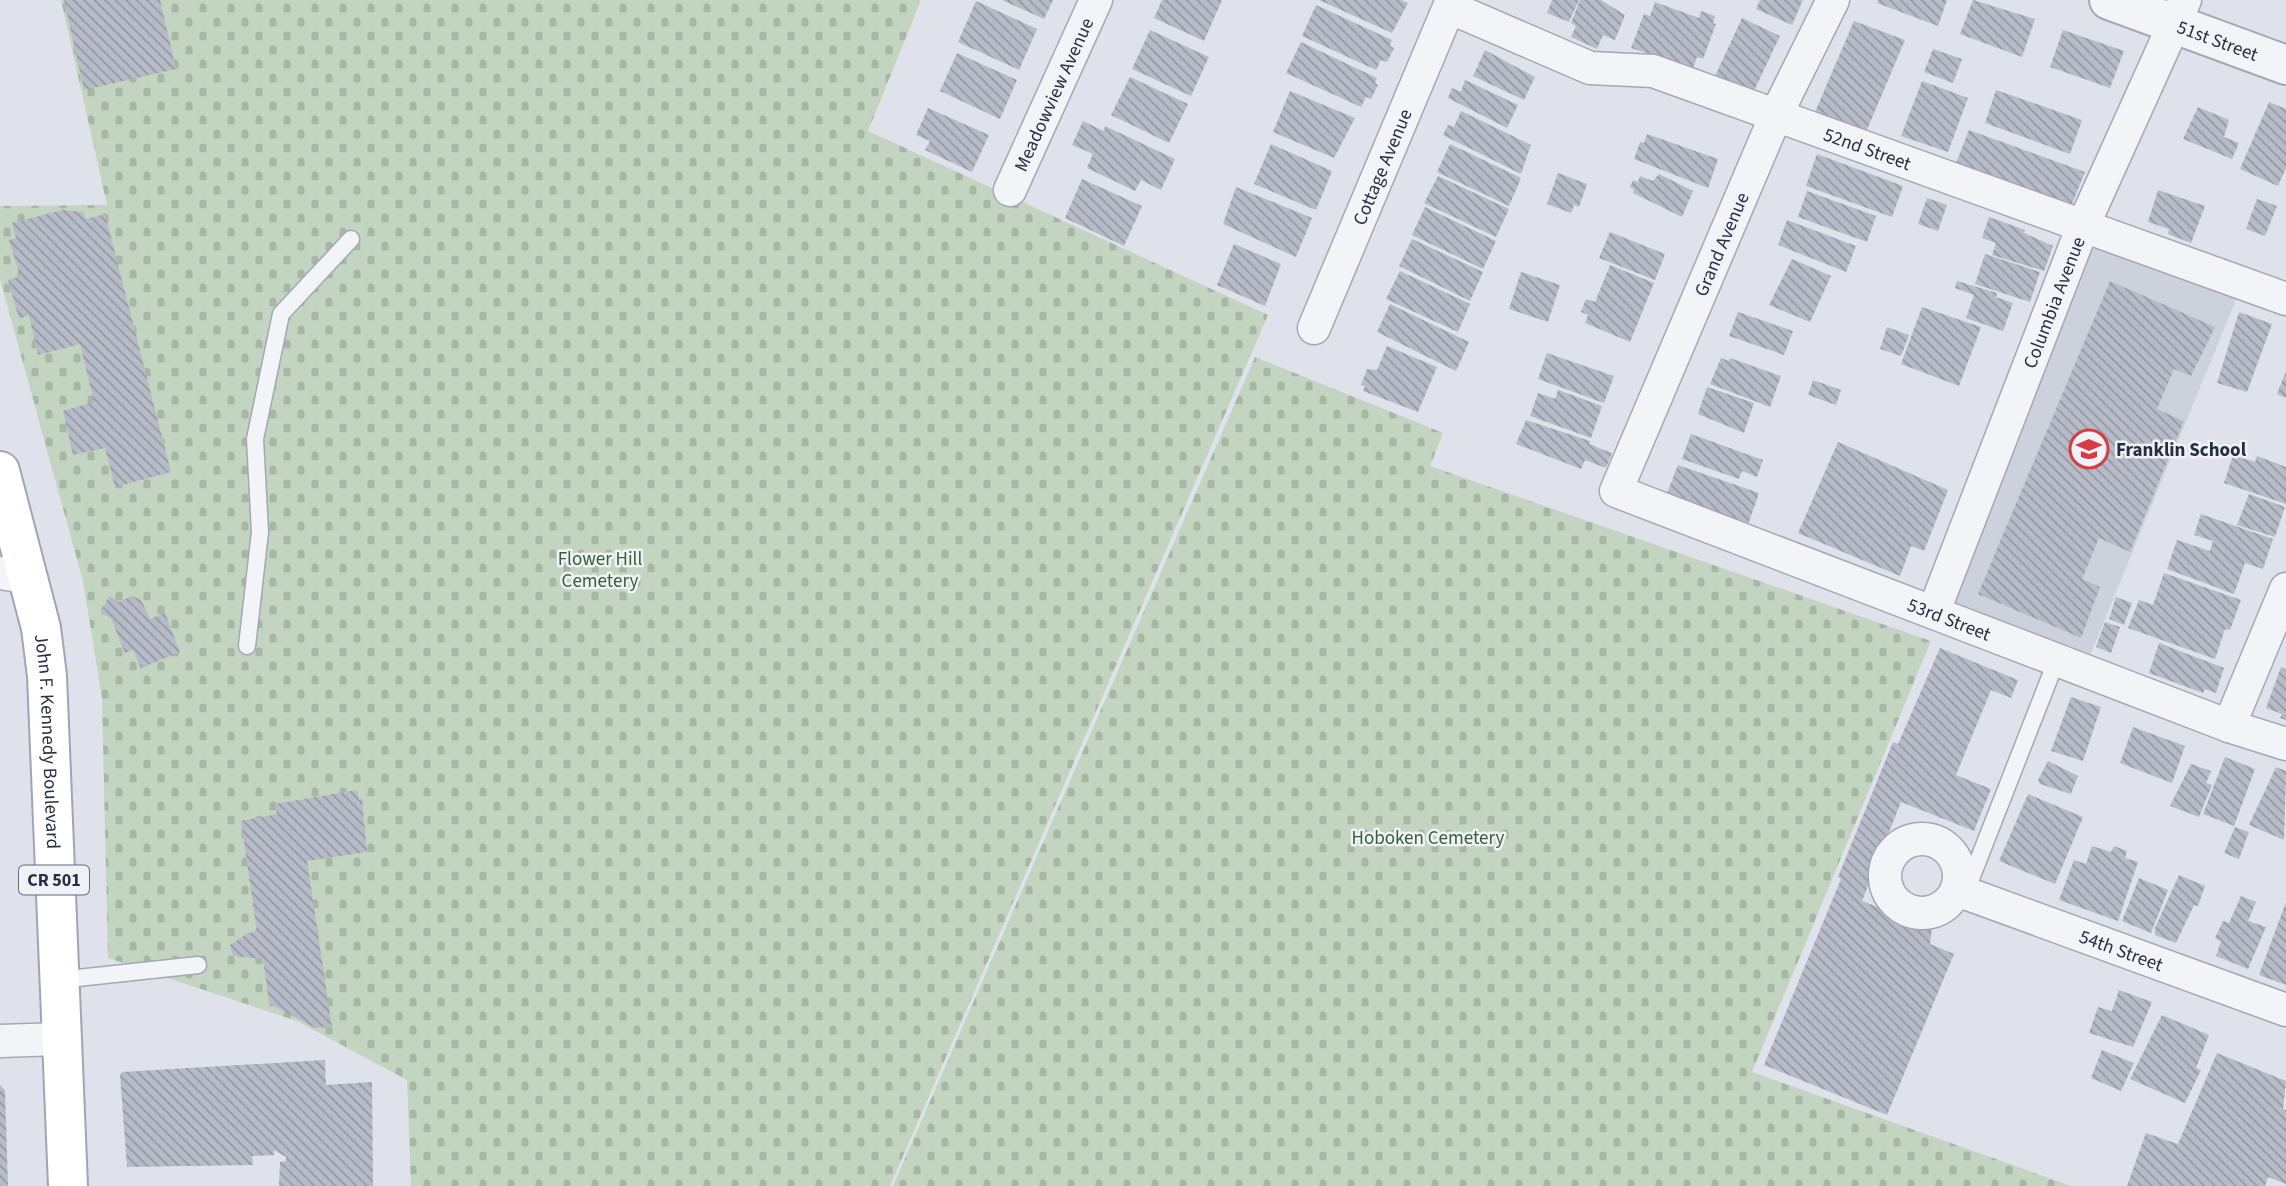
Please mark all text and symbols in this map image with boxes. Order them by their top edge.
street label: Meadowview Avenue [1008,14,1101,176]
street label: 51st Street [2173,14,2262,69]
street label: Cottage Avenue [1347,105,1420,230]
street label: 52nd Street [1820,122,1915,178]
street label: Grand Avenue [1688,188,1756,301]
street label: Columbia Avenue [2017,233,2093,373]
school or university icon: Franklin School [2068,428,2110,470]
place label: Franklin School [2116,437,2247,464]
park label: Flower Hill Cemetery [558,546,642,595]
street label: 53rd Street [1903,592,1995,649]
street label: John F. Kennedy Boulevard [27,632,66,850]
park label: Hoboken Cemetery [1352,825,1505,852]
road number: CR 501 [19,866,89,894]
street label: 54th Street [2075,924,2167,979]

